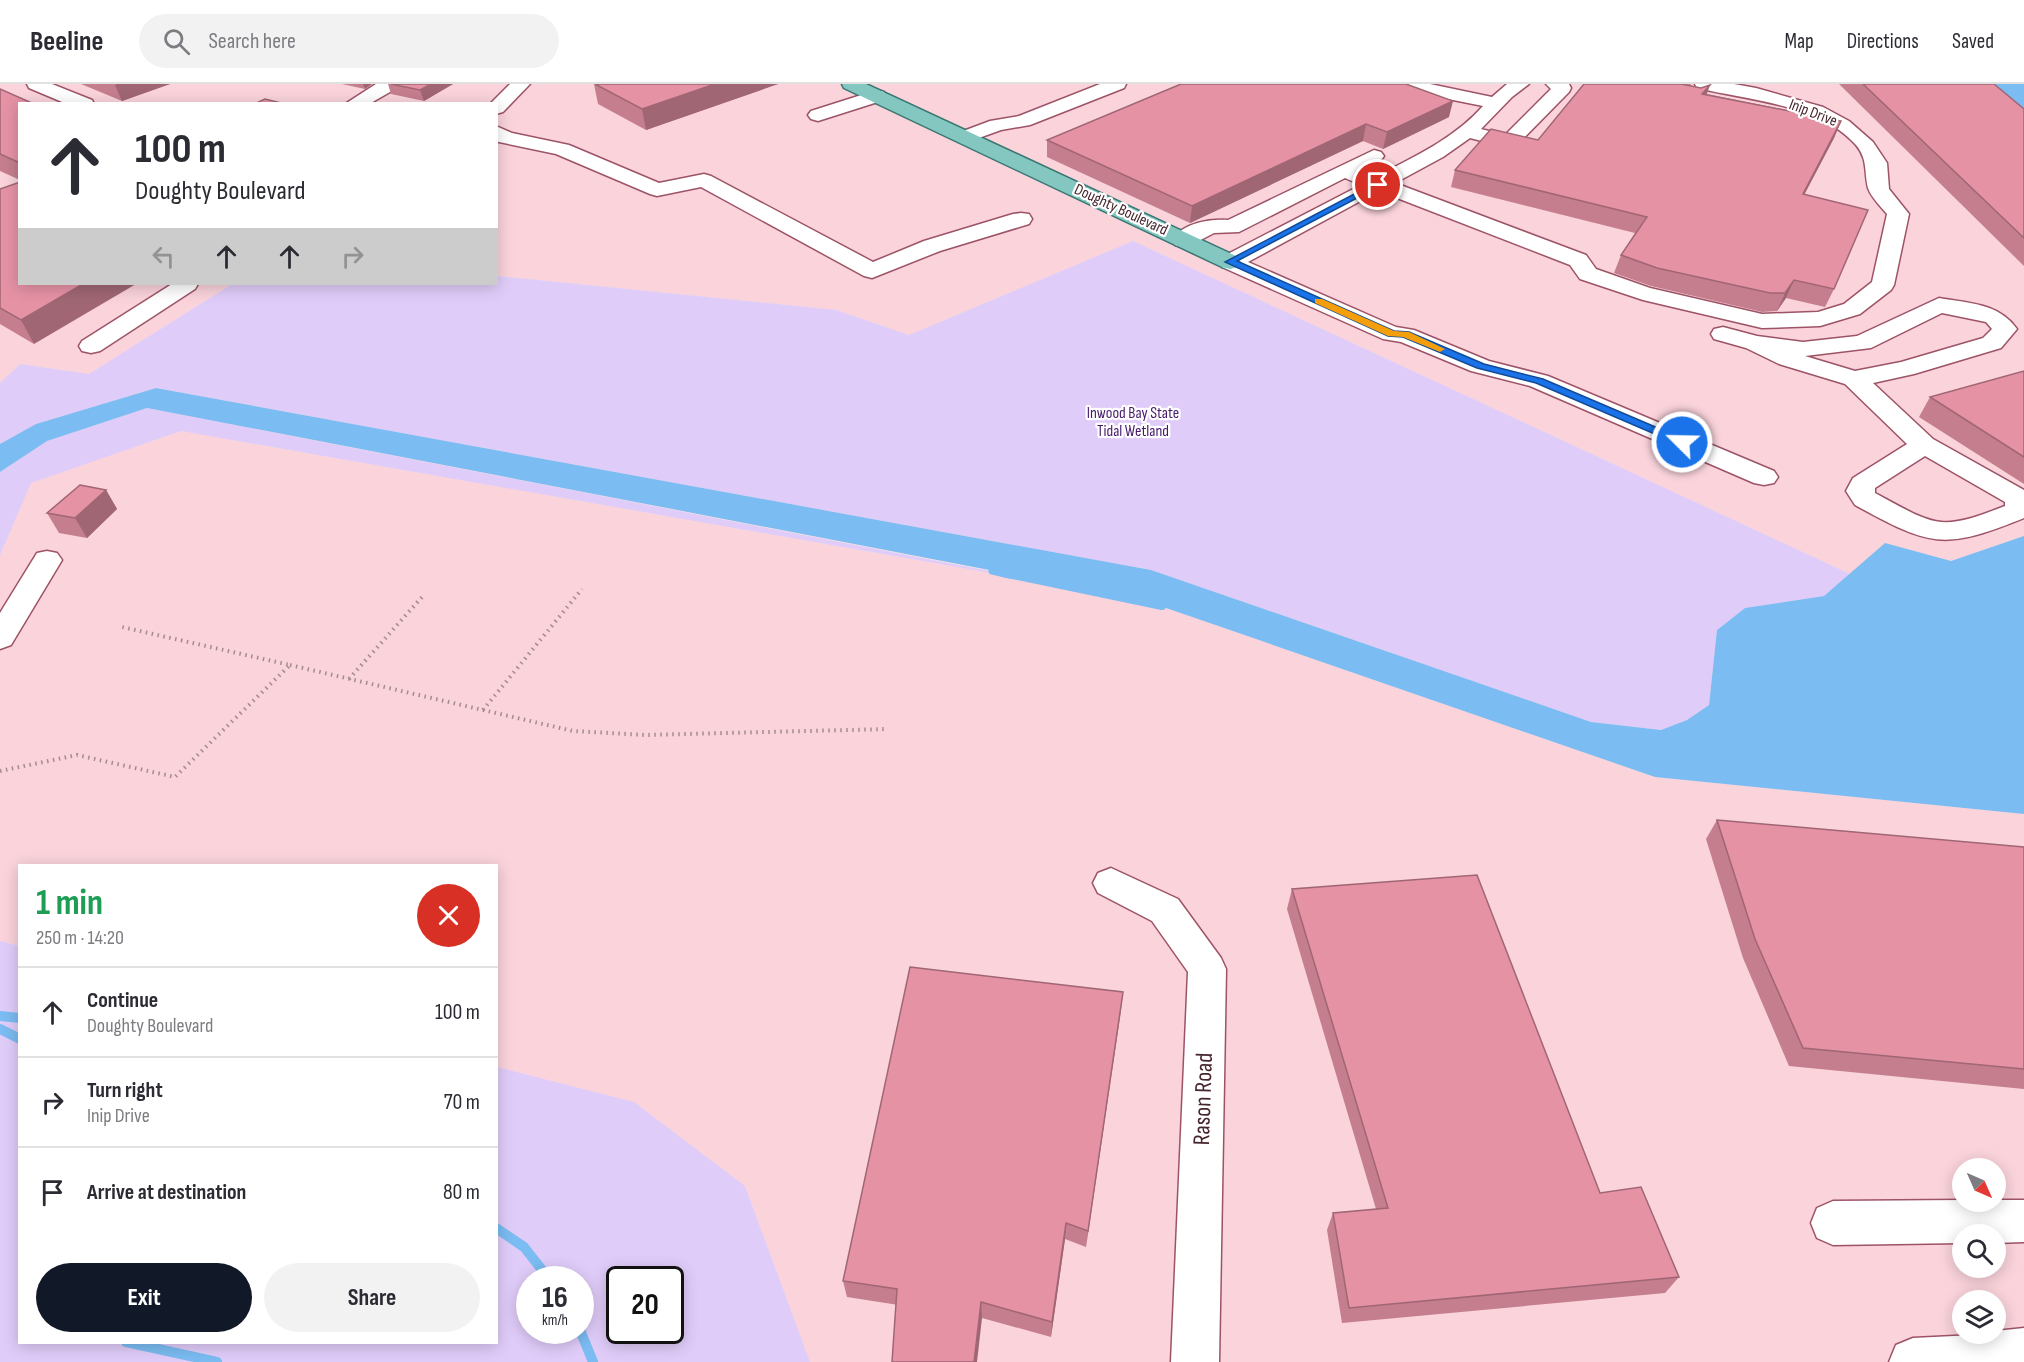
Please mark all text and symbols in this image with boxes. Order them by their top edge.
search box [139,14,559,68]
text: Beeline [30,25,103,58]
icon: search [160,25,193,58]
text: Search here [208,28,296,55]
text: Map [1784,29,1814,54]
text: Directions [1847,29,1919,54]
text: Saved [1952,29,1994,54]
street label: Inip Drive [1786,95,1840,131]
text: 100 m [135,124,226,175]
icon: ahead [36,126,114,204]
pin [1352,159,1403,210]
icon: arrive [1361,168,1394,201]
text: Doughty Boulevard [135,175,306,207]
street label: Doughty Boulevard [1071,180,1171,240]
icon: left [147,240,180,273]
icon: ahead [210,240,243,273]
icon: ahead [273,240,306,273]
icon: right [336,240,369,273]
park label: Inwood Bay State Tidal Wetland [1087,404,1179,441]
position arrow [1650,410,1714,474]
text: 1 min [36,882,103,925]
button: close [417,884,480,947]
text: 250 m · 14:20 [36,926,124,950]
text: Continue [87,987,158,1014]
icon: ahead [36,996,69,1029]
text: 100 m [435,999,480,1026]
text: Doughty Boulevard [87,1014,213,1038]
street label: Rason Road [1187,1052,1219,1146]
text: Turn right [87,1077,163,1104]
icon: right [36,1086,69,1119]
text: 70 m [444,1089,480,1116]
text: Inip Drive [87,1104,150,1128]
north arrow [1952,1158,2006,1212]
map controls [1952,1158,2006,1344]
icon: arrive [36,1176,69,1209]
text: Arrive at destination [87,1179,246,1206]
text: 80 m [443,1179,480,1206]
button: search [1952,1224,2006,1278]
button: Exit [36,1263,252,1332]
button: Share [264,1263,480,1332]
speed limit sign: 20 [606,1266,684,1344]
text: 16 [542,1280,568,1316]
button: layers [1952,1290,2006,1344]
text: km/h [542,1311,568,1330]

